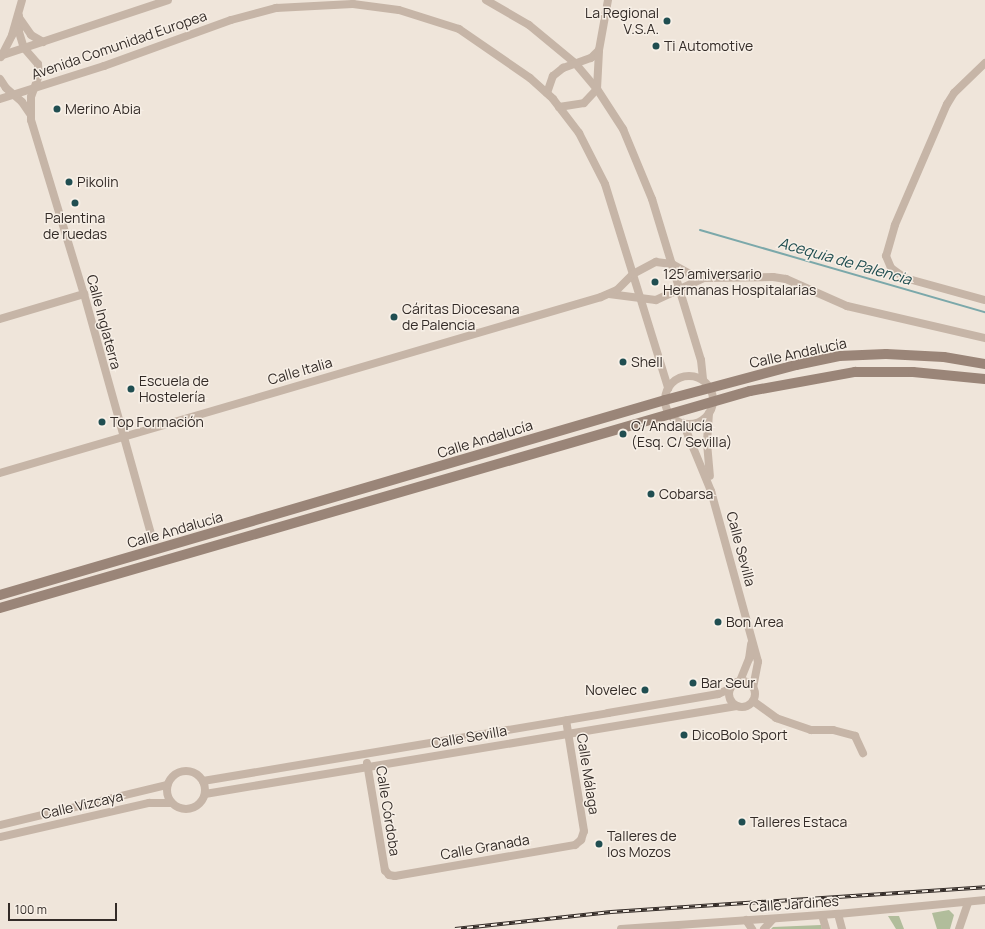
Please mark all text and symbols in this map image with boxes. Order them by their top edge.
place label: La Regional V.S.A. [585,5,659,38]
street label: Avenida Comunidad Europea [29,7,209,83]
marker: La Regional V.S.A. [662,16,672,26]
place label: Ti Automotive [664,38,753,54]
marker: Ti Automotive [651,41,661,51]
place label: Merino Abia [65,101,141,117]
marker: Merino Abia [52,104,62,114]
place label: Pikolin [77,174,119,190]
marker: Pikolin [64,177,74,187]
marker: Palentina de ruedas [70,198,80,208]
place label: Palentina de ruedas [43,210,107,242]
water label: Acequia de Palencia [776,233,914,289]
place label: 125 amiversario Hermanas Hospitalarias [663,266,816,298]
street label: Calle Inglaterra [83,273,125,371]
marker: 125 amiversario Hermanas Hospitalarias [650,277,660,287]
place label: Cáritas Diocesana de Palencia [402,301,520,334]
marker: Cáritas Diocesana de Palencia [389,312,399,322]
street label: Calle Andalucía [748,335,848,371]
street label: Calle Italia [266,354,334,388]
place label: Shell [631,354,663,370]
marker: Shell [618,357,628,367]
place label: Escuela de Hostelería [139,373,209,406]
marker: Escuela de Hostelería [126,384,136,394]
place label: Top Formación [110,414,204,430]
marker: Top Formación [97,417,107,427]
street label: Calle Andalucía [435,417,535,461]
place label: C/ Andalucía (Esq. C/ Sevilla) [631,418,732,450]
marker: C/ Andalucía (Esq. C/ Sevilla) [618,429,628,439]
place label: Cobarsa [659,486,713,502]
marker: Cobarsa [646,489,656,499]
street label: Calle Andalucía [125,508,225,552]
street label: Calle Sevilla [723,510,759,588]
place label: Bon Area [726,614,784,630]
marker: Bon Area [713,617,723,627]
place label: Bar Seur [701,675,755,691]
marker: Bar Seur [688,678,698,688]
place label: Novelec [585,682,637,698]
marker: Novelec [640,685,650,695]
street label: Calle Sevilla [430,722,508,752]
place label: DicoBolo Sport [692,727,788,743]
marker: DicoBolo Sport [679,730,689,740]
street label: Calle Málaga [573,732,603,816]
street label: Calle Córdoba [373,765,403,857]
street label: Calle Vizcaya [39,787,125,823]
place label: Talleres Estaca [750,814,847,830]
marker: Talleres Estaca [737,817,747,827]
place label: Talleres de los Mozos [607,828,677,860]
street label: Calle Granada [439,831,531,863]
marker: Talleres de los Mozos [594,839,604,849]
street label: Calle Jardines [749,892,839,916]
scale bar [10,895,119,921]
text: 100 m [15,901,47,918]

